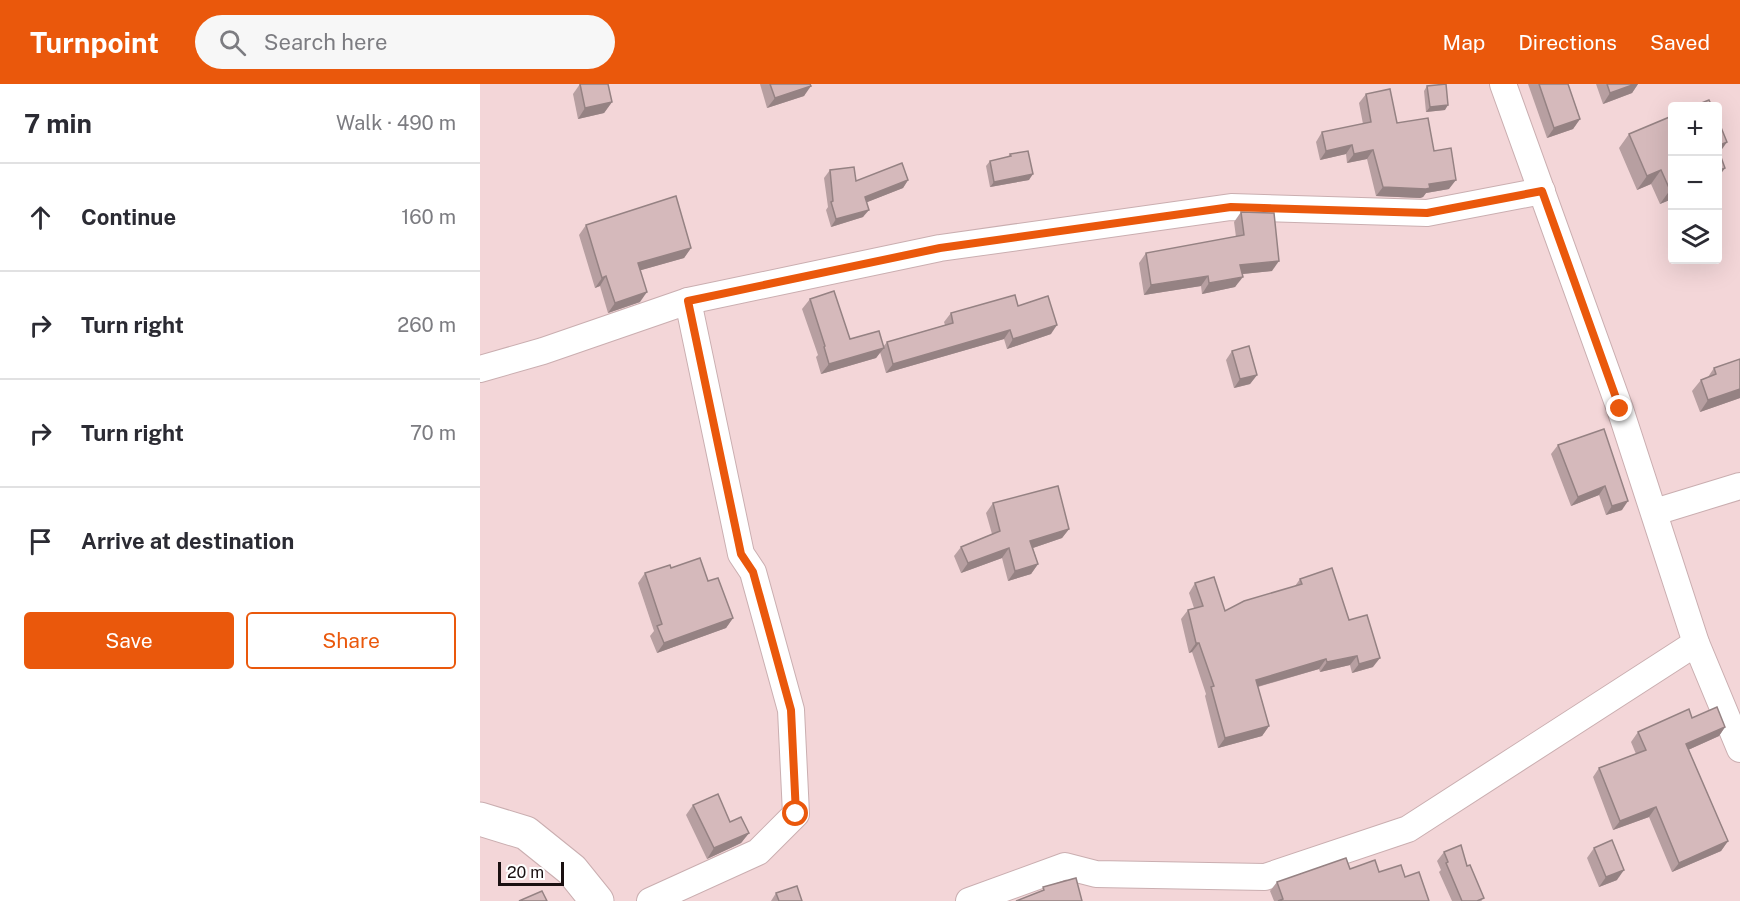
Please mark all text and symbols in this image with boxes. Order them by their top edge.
search box [195,15,615,69]
text: Turnpoint [30,26,159,59]
icon: search [216,26,249,59]
text: Search here [264,29,387,55]
text: Map [1443,30,1485,55]
text: Directions [1518,30,1617,55]
text: Saved [1650,30,1710,55]
map controls [1668,102,1722,264]
button: + [1668,102,1722,156]
text: 7 min [24,108,92,139]
text: Walk · 490 m [336,111,456,135]
button: − [1668,156,1722,210]
icon: ahead [24,201,57,234]
text: Continue [81,204,176,230]
text: 160 m [401,205,456,229]
button: layers [1668,210,1722,264]
icon: right [24,309,57,342]
text: Turn right [81,312,184,338]
text: 260 m [397,313,456,337]
route end [1606,395,1632,421]
icon: right [24,417,57,450]
text: Turn right [81,420,184,446]
text: 70 m [410,421,456,445]
icon: arrive [24,525,57,558]
text: Arrive at destination [81,528,294,554]
button: Save [24,612,234,669]
button: Share [246,612,456,669]
route start [782,800,808,826]
scale bar [498,859,564,886]
text: 20 m [507,863,544,882]

